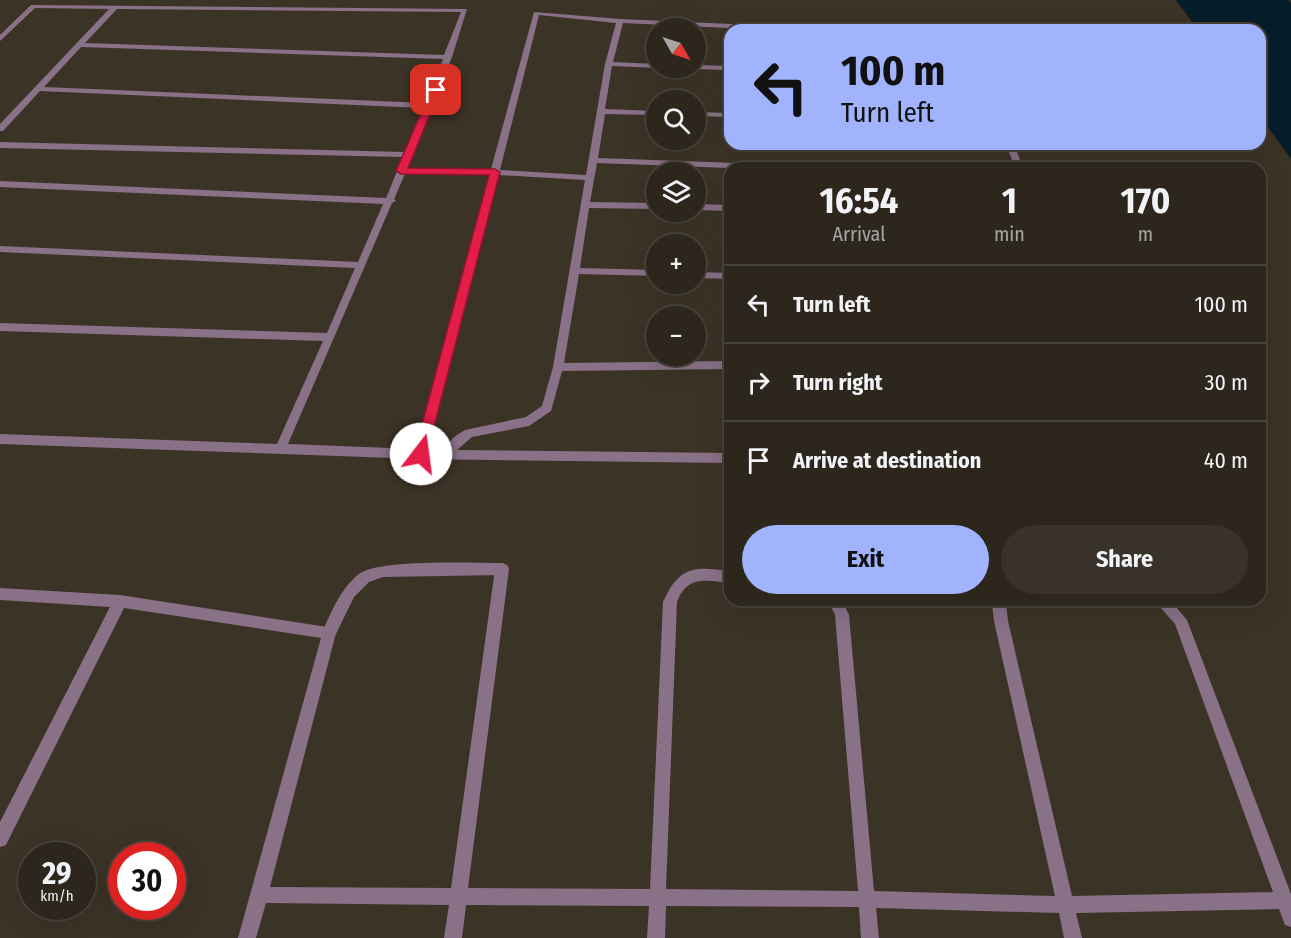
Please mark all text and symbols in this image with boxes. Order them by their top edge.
north arrow [646,18,706,78]
map controls [646,18,706,366]
text: 100 m [841,46,945,96]
icon: left [742,48,820,126]
pin [410,64,461,115]
icon: arrive [419,73,452,106]
button: search [646,90,706,150]
text: Turn left [841,97,934,129]
button: layers [646,162,706,222]
text: 16:54 [820,179,898,223]
text: 1 [1002,179,1017,223]
text: 170 [1120,179,1170,223]
text: Arrival [832,222,885,246]
text: min [994,222,1025,246]
text: m [1138,222,1153,246]
button: + [646,234,706,294]
icon: left [742,288,775,321]
text: Turn left [793,291,871,318]
text: 100 m [1194,291,1248,318]
button: − [646,306,706,366]
icon: right [742,366,775,399]
text: Turn right [793,369,882,396]
text: 30 m [1205,369,1248,396]
position arrow [389,422,453,486]
icon: arrive [742,444,775,477]
text: Arrive at destination [793,447,981,474]
text: 40 m [1204,447,1248,474]
button: Exit [742,525,989,594]
button: Share [1001,525,1248,594]
speed limit sign: 30 [108,842,186,920]
text: 29 [42,856,72,892]
text: km/h [40,887,74,905]

